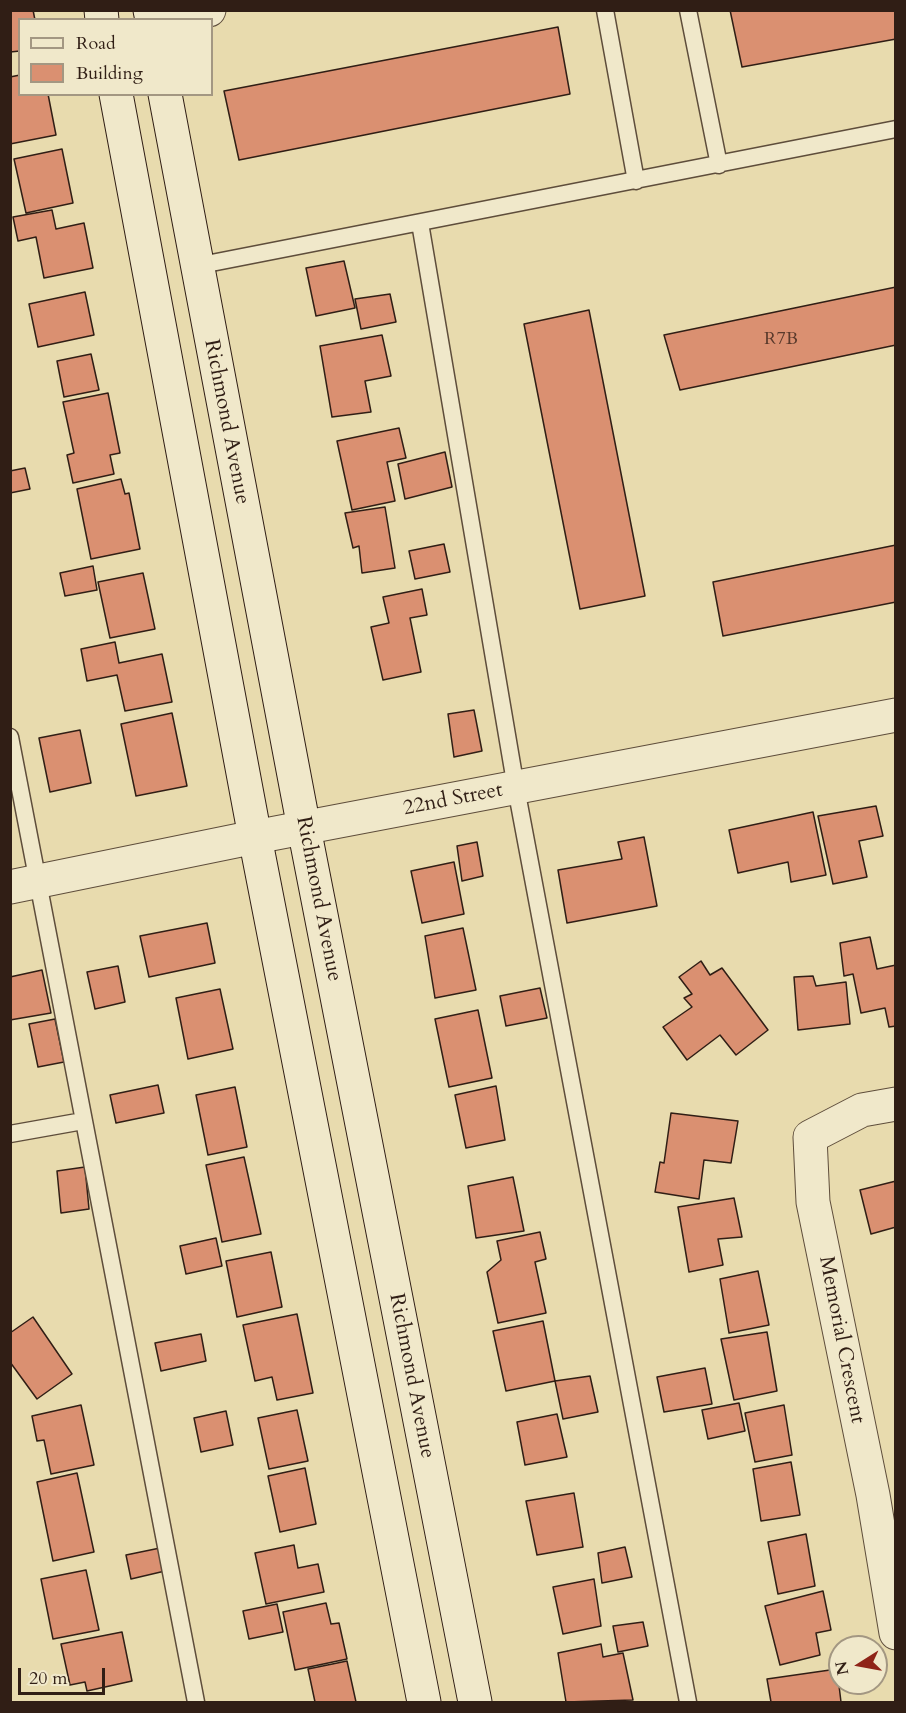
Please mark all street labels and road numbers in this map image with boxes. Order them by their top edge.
street label: Richmond Avenue [198,337,254,507]
street label: 22nd Street [401,778,505,822]
street label: Richmond Avenue [290,814,346,984]
street label: Memorial Crescent [812,1254,870,1426]
street label: Richmond Avenue [383,1291,439,1461]

